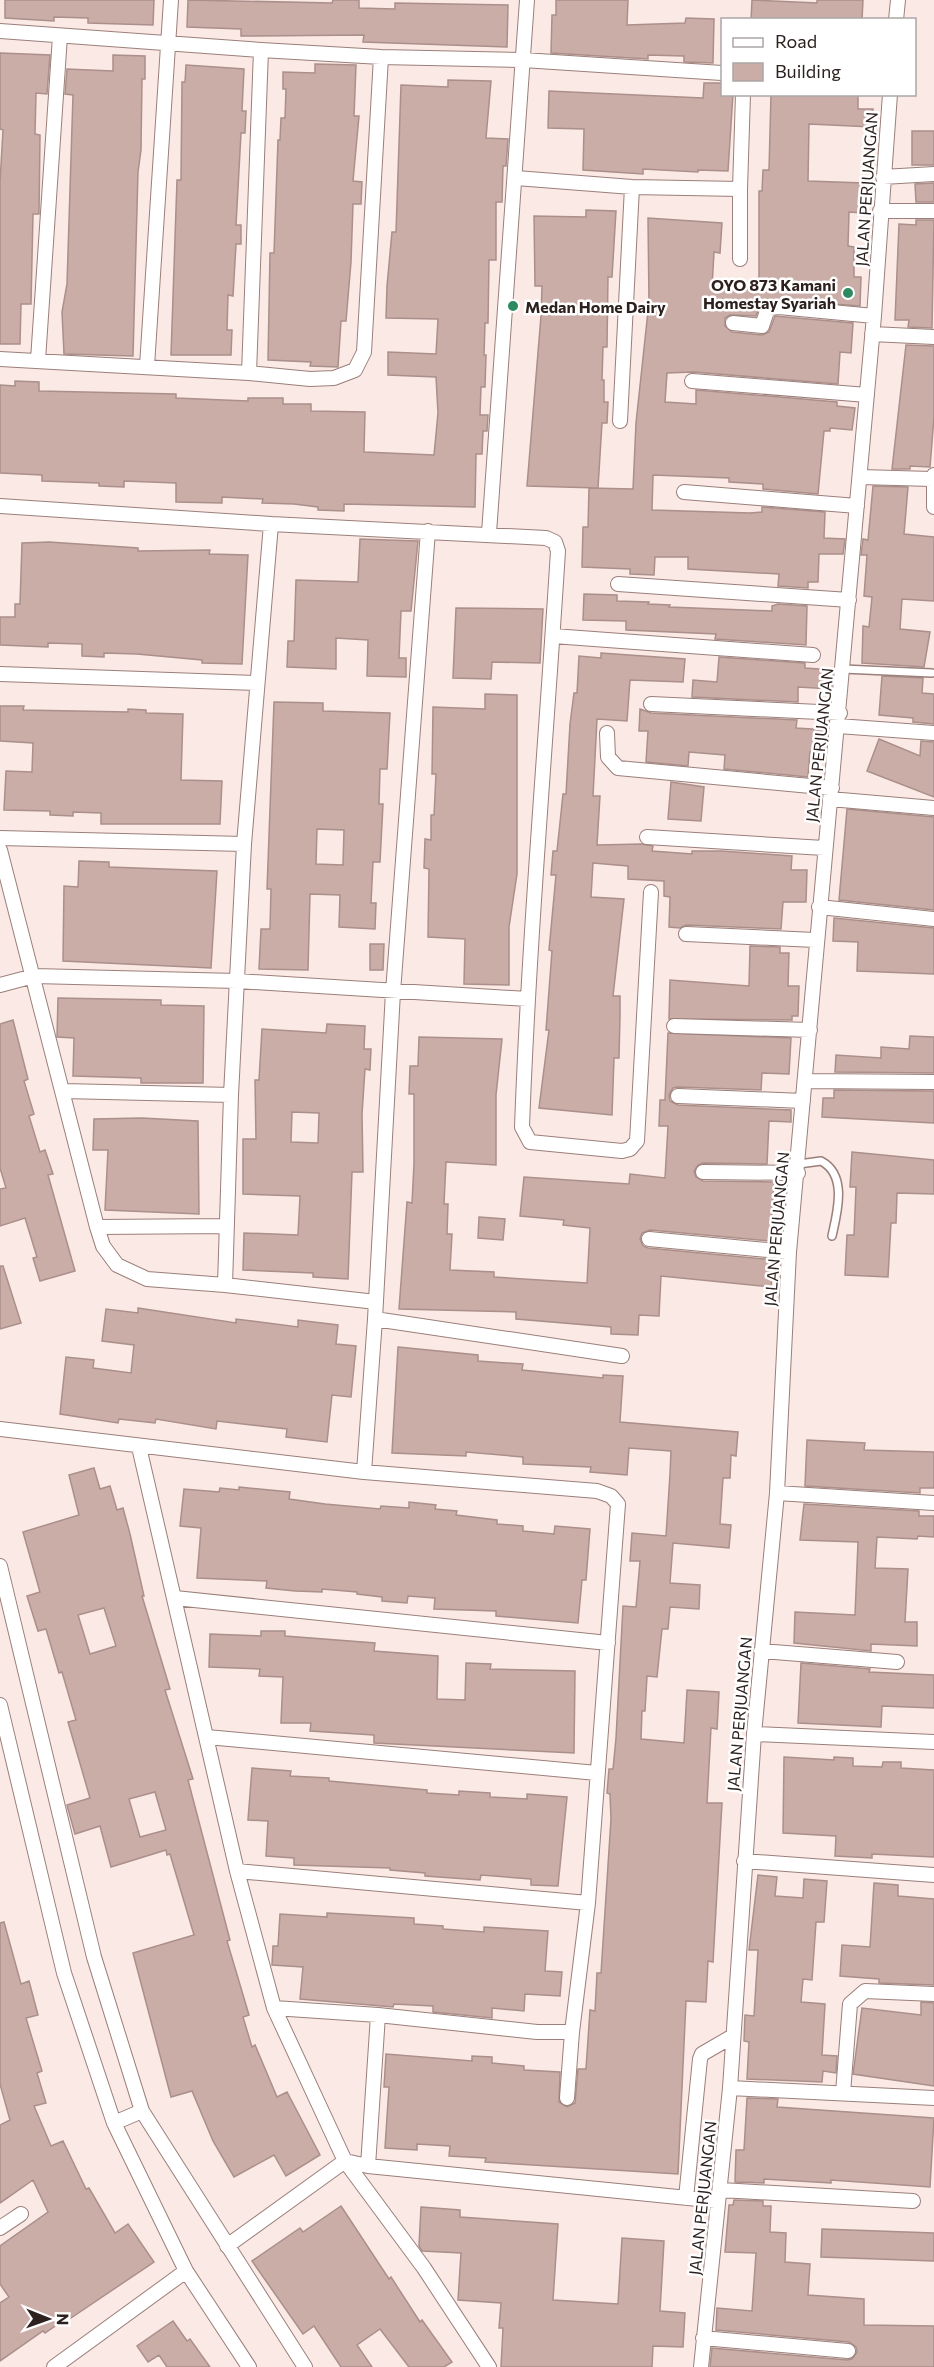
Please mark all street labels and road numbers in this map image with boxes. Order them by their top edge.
street label: JALAN PERJUANGAN [851,111,881,267]
street label: JALAN PERJUANGAN [801,667,837,823]
street label: JALAN PERJUANGAN [760,1151,792,1307]
street label: JALAN PERJUANGAN [723,1636,755,1792]
street label: JALAN PERJUANGAN [684,2120,720,2276]

